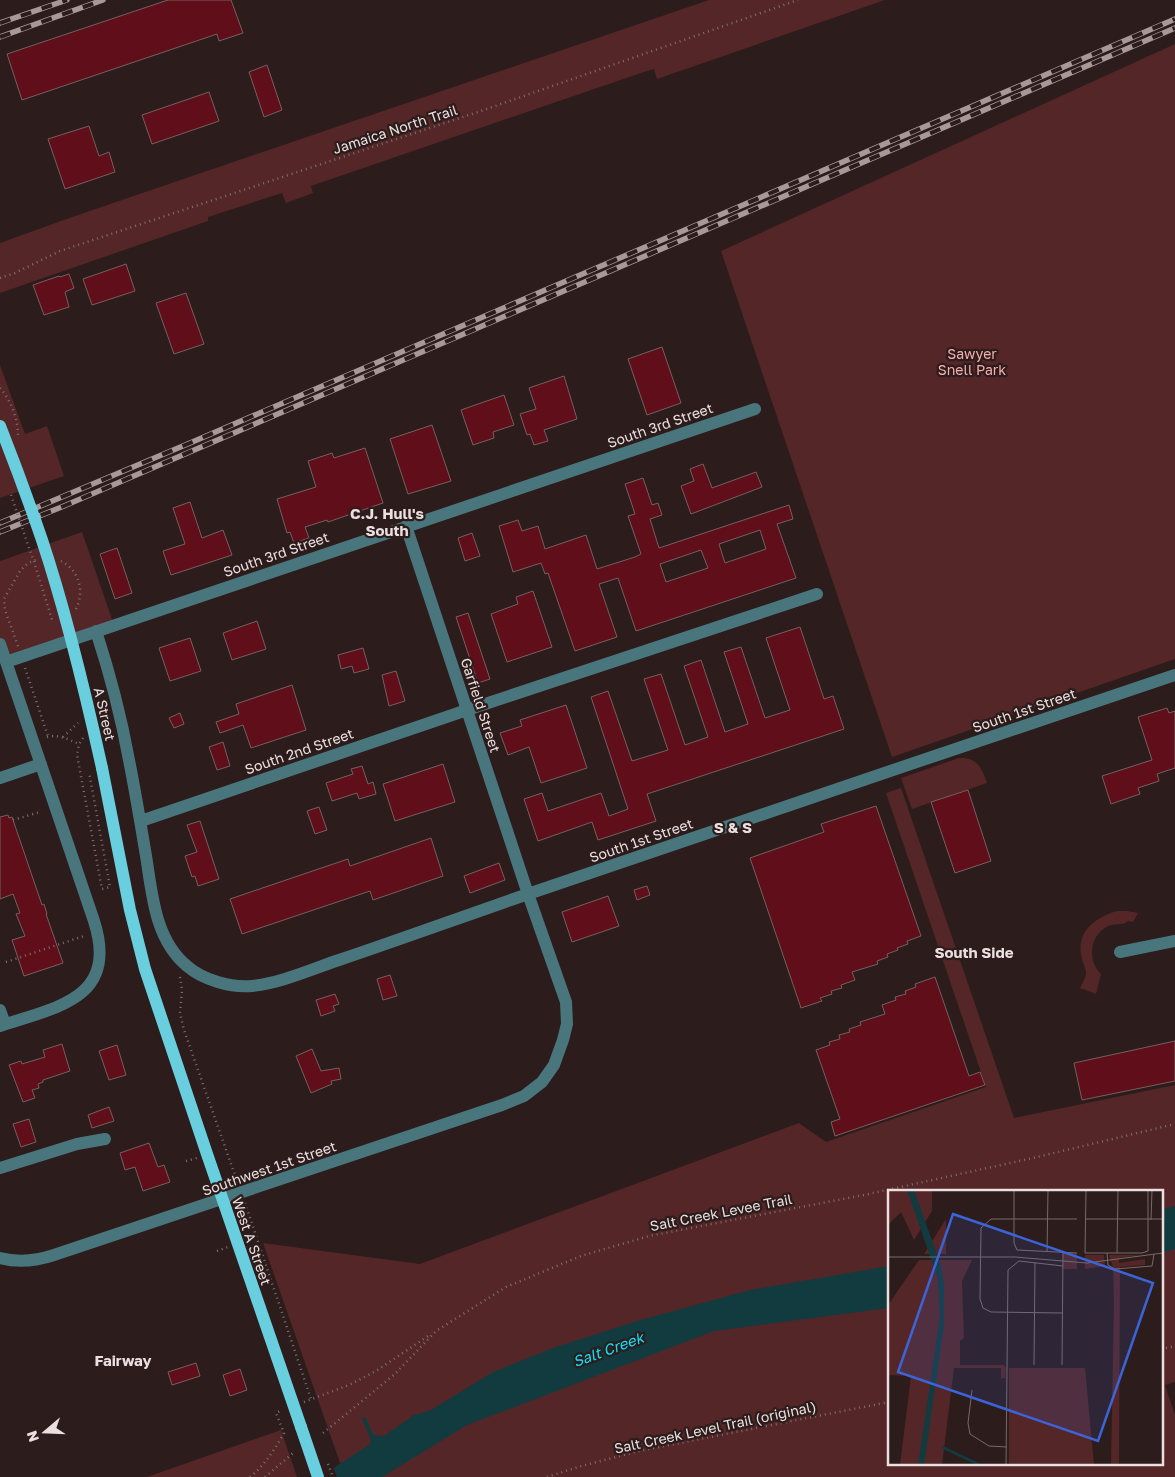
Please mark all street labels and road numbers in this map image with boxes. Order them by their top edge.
street label: Jamaica North Trail [330,101,460,157]
street label: South 3rd Street [605,399,715,451]
street label: South 3rd Street [221,528,331,580]
street label: Garfield Street [458,656,504,754]
street label: South 1st Street [970,684,1078,736]
street label: A Street [91,686,119,742]
street label: South 2nd Street [242,724,356,778]
street label: South 1st Street [587,814,695,866]
street label: Southwest 1st Street [200,1137,338,1199]
street label: Salt Creek Levee Trail [648,1190,794,1234]
street label: West A Street [229,1195,275,1287]
street label: Salt Creek Level Trail (original) [612,1397,818,1457]

